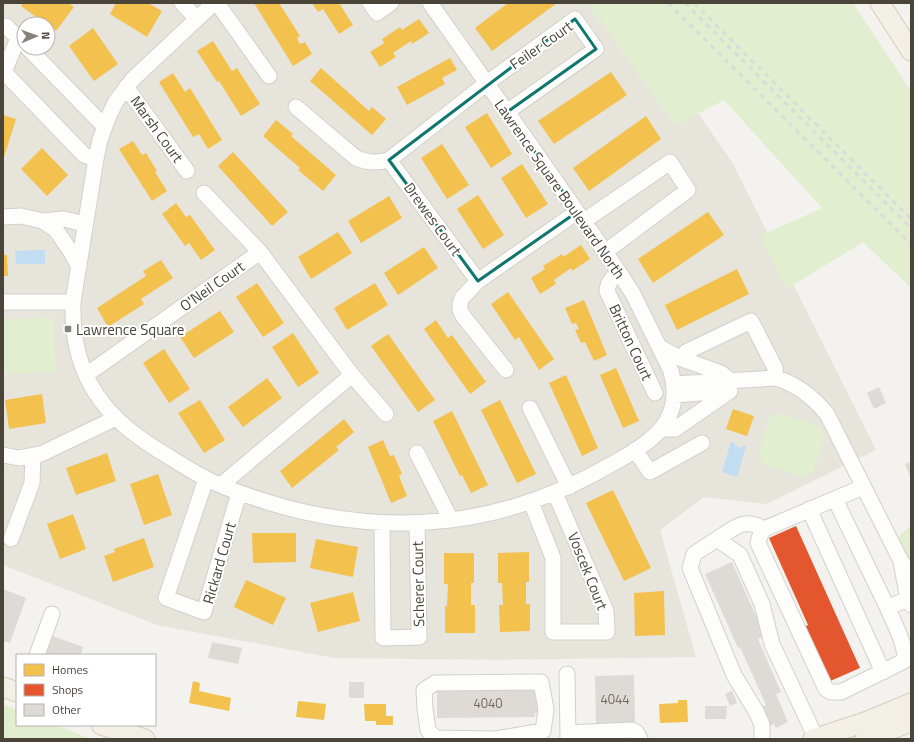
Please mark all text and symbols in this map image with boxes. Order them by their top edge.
street label: Feiler Court [505,14,578,75]
north arrow [16,16,56,56]
text: N [38,32,54,40]
street label: Marsh Court [125,91,190,168]
street label: Lawrence Square Boulevard North [489,94,631,284]
street label: Drewes Court [398,178,468,261]
street label: O'Neil Court [175,255,250,317]
street label: Britton Court [603,300,659,385]
place label: Lawrence Square [76,318,184,341]
marker: Lawrence Square [63,324,73,334]
street label: Rickard Court [196,519,242,607]
street label: Voscek Court [562,529,614,614]
street label: Scherer Court [406,540,430,627]
legend [16,654,156,726]
text: Homes [52,660,88,679]
text: Shops [52,680,84,699]
house number: 4044 [600,689,630,709]
house number: 4040 [473,693,503,713]
text: Other [52,700,81,719]

